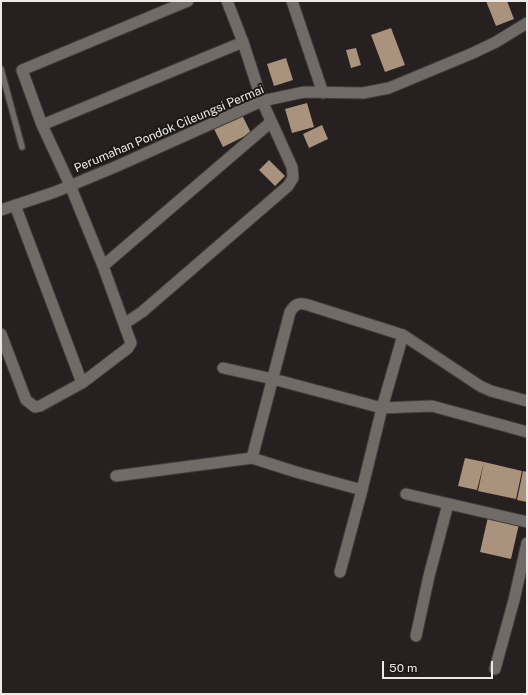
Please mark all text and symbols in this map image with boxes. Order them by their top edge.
street label: Perumahan Pondok Cileungsi Permai [72,82,266,176]
scale bar [384,653,495,679]
text: 50 m [389,661,417,675]

